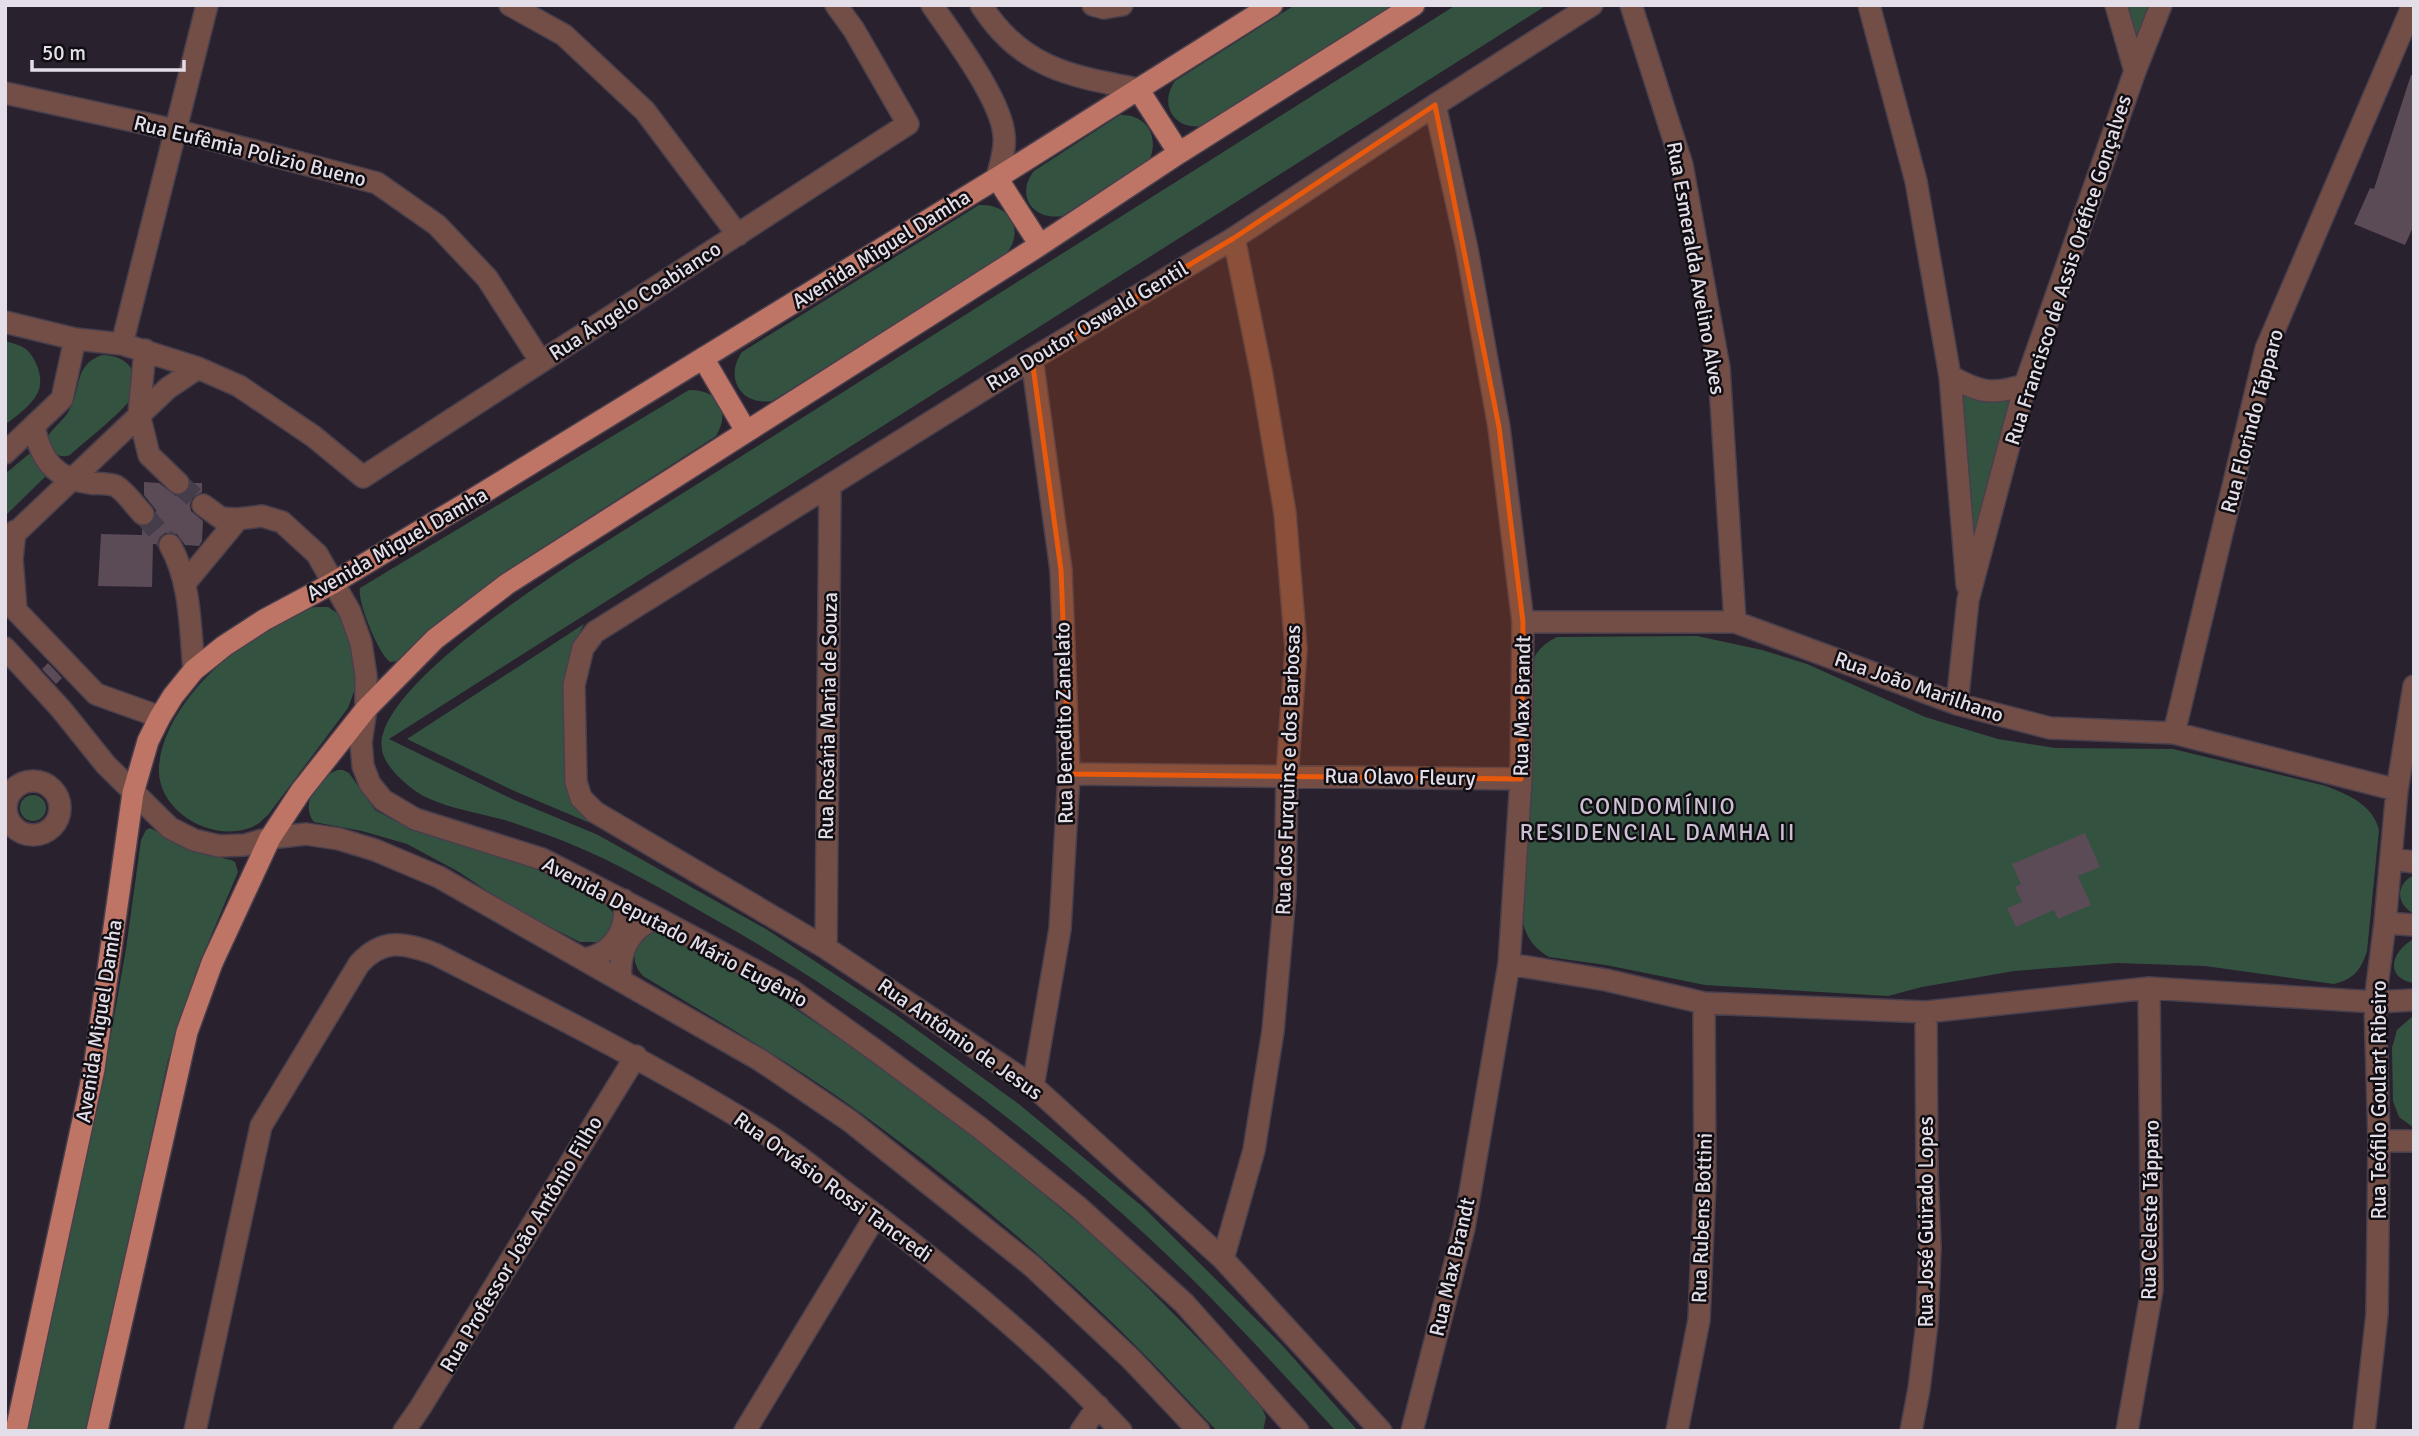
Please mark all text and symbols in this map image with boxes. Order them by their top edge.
scale bar [32,28,184,72]
text: 50 m [42,40,86,66]
street label: Rua Francisco de Assis Oréfice Gonçalves [1999,92,2137,448]
street label: Rua Eufêmia Polizio Bueno [131,110,369,192]
street label: Rua Esmeralda Avelino Alves [1661,139,1731,397]
street label: Avenida Miguel Damha [787,184,975,314]
street label: Rua Ângelo Coabianco [544,236,726,366]
street label: Rua Doutor Oswald Gentil [981,255,1193,397]
street label: Rua Florindo Tápparo [2215,326,2289,516]
street label: Avenida Miguel Damha [302,481,492,607]
street label: Rua Rosária Maria de Souza [813,592,843,840]
street label: Rua Benedito Zanelato [1049,622,1079,824]
street label: Rua dos Furquins e dos Barbosas [1270,624,1306,916]
street label: Rua Max Brandt [1508,635,1536,777]
street label: Rua João Marilhano [1831,646,2007,728]
street label: Rua Olavo Fleury [1324,763,1476,791]
district label: CONDOMÍNIO RESIDENCIAL DAMHA II [1520,792,1796,847]
street label: Avenida Deputado Mário Eugênio [538,851,812,1013]
street label: Avenida Miguel Damha [70,918,128,1124]
street label: Rua Antômio de Jesus [873,972,1047,1106]
street label: Rua Teófilo Goulart Ribeiro [2366,980,2392,1220]
street label: Rua Orvásio Rossi Tancredi [729,1106,937,1268]
street label: Rua Professor João Antônio Filho [434,1111,608,1377]
street label: Rua José Guirado Lopes [1913,1116,1939,1328]
street label: Rua Celeste Tápparo [2135,1120,2165,1300]
street label: Rua Rubens Bottini [1686,1132,1718,1304]
street label: Rua Max Brandt [1423,1195,1481,1339]

